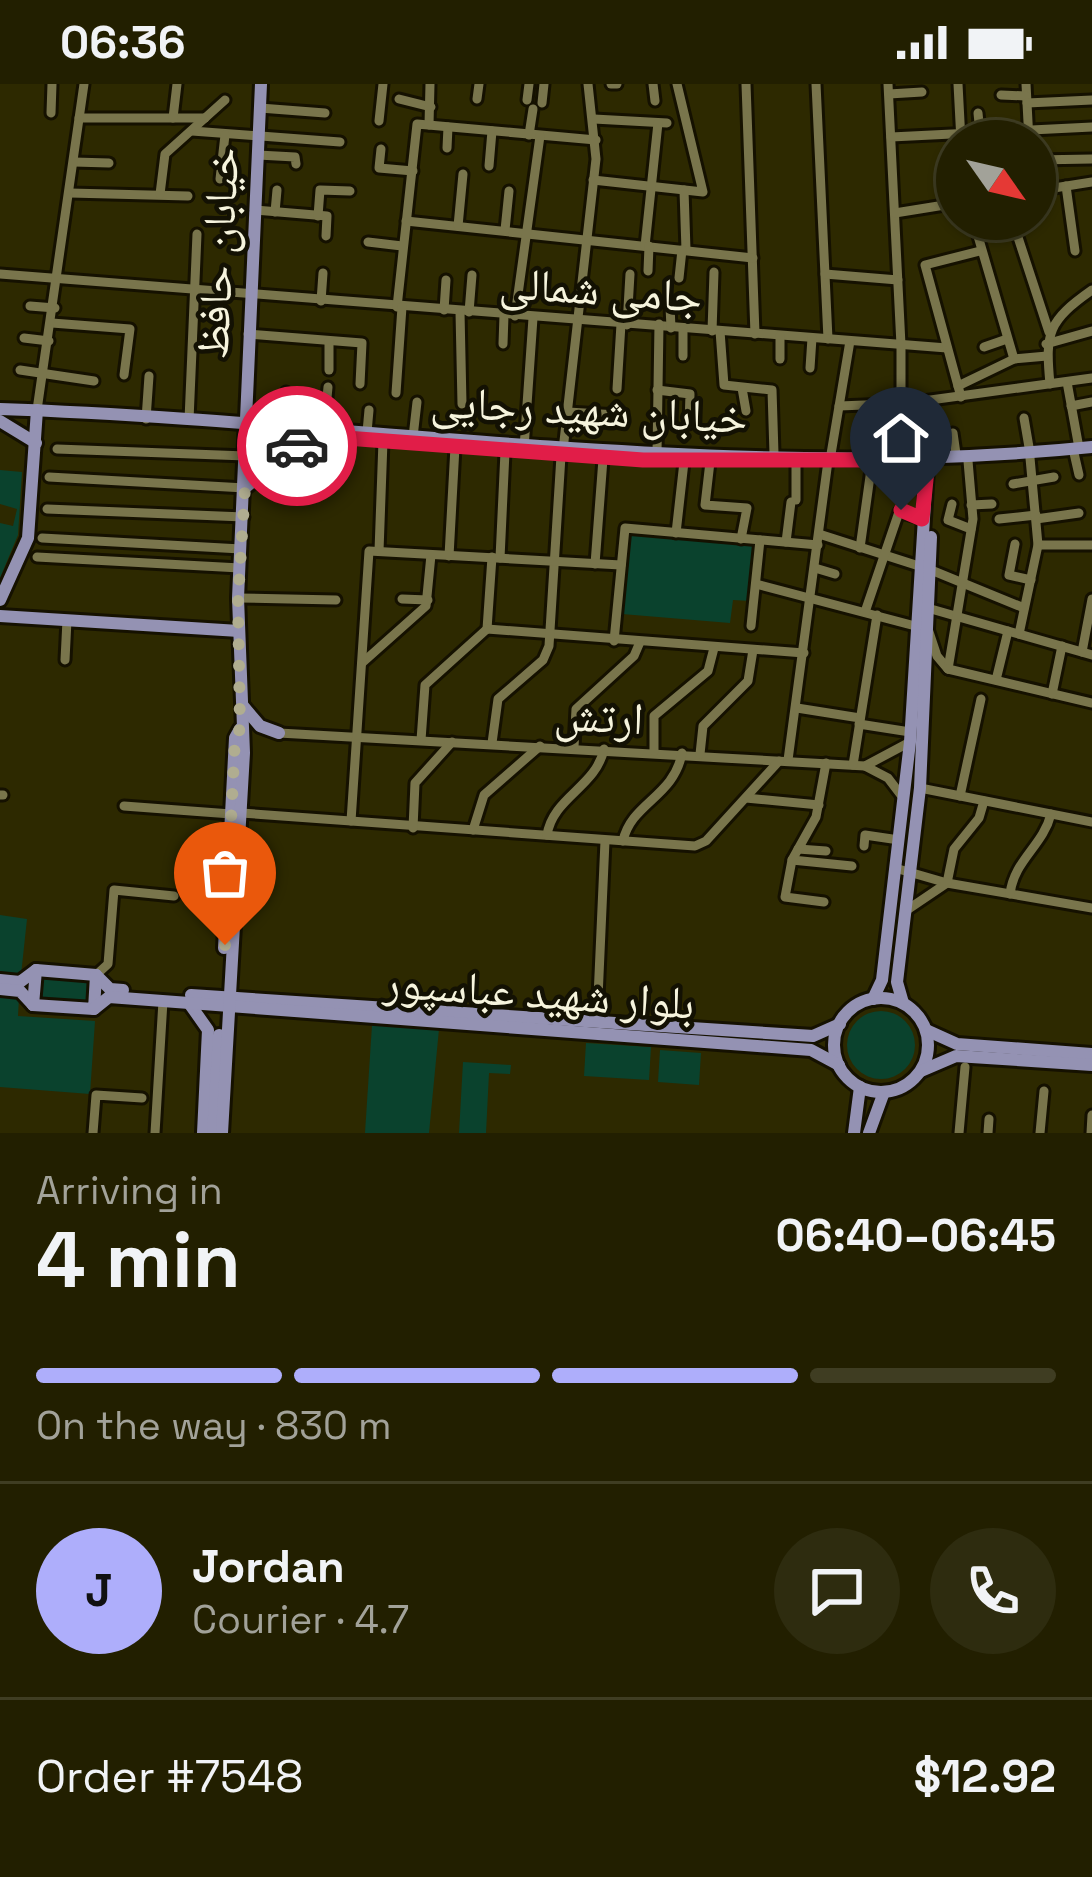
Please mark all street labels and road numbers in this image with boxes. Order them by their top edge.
street label: خیابان حافظ [183,146,251,360]
street label: جامی شمالی [498,254,704,325]
street label: خیابان شهید رجایی [429,373,749,446]
street label: ارتش [553,686,645,747]
street label: بلوار شهید عباسپور [381,953,696,1032]

